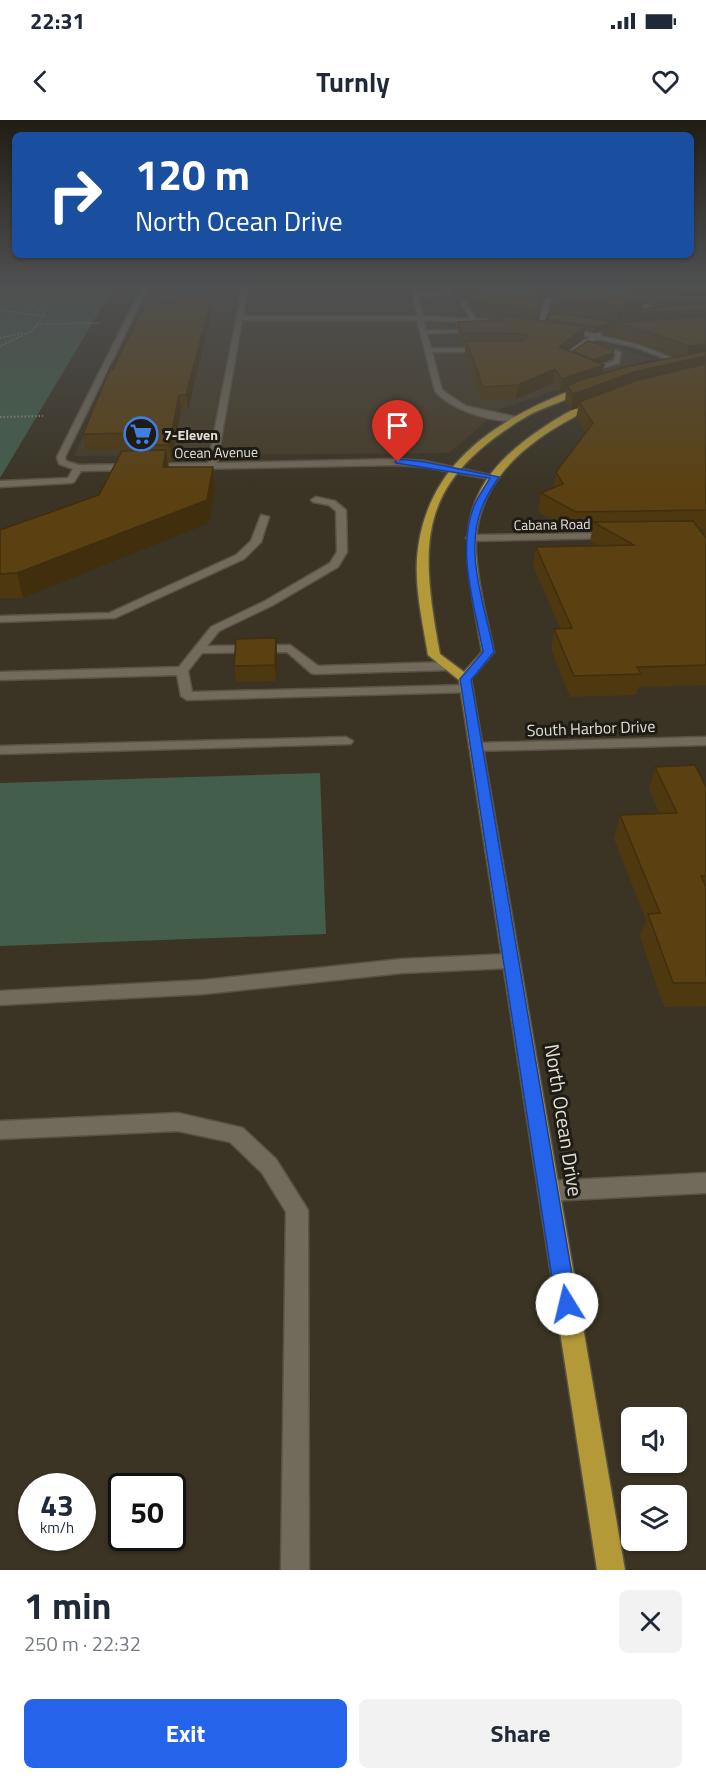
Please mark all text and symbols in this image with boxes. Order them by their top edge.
text: 22:31 [30,4,85,38]
text: Turnly [316,61,390,102]
icon: back [24,65,57,98]
icon: heart [649,65,682,98]
text: 120 m [135,142,250,206]
icon: right [36,156,114,234]
text: North Ocean Drive [135,200,343,241]
pin [372,400,423,462]
icon: arrive [381,409,414,442]
supermarket icon: 7-Eleven [123,416,159,452]
place label: 7-Eleven [164,424,218,445]
street label: Ocean Avenue [174,441,258,463]
street label: Cabana Road [513,513,591,535]
street label: South Harbor Drive [526,714,656,742]
street label: North Ocean Drive [537,1042,591,1198]
position arrow [535,1272,599,1336]
map controls [621,1407,687,1551]
button: sound [621,1407,687,1473]
speed limit sign: 50 [108,1473,186,1551]
text: 43 [40,1482,74,1528]
button: layers [621,1485,687,1551]
text: km/h [40,1516,74,1539]
text: 1 min [24,1578,111,1633]
button: close [619,1590,682,1653]
text: 250 m · 22:32 [24,1628,141,1659]
button: Exit [24,1699,347,1768]
button: Share [359,1699,682,1768]

